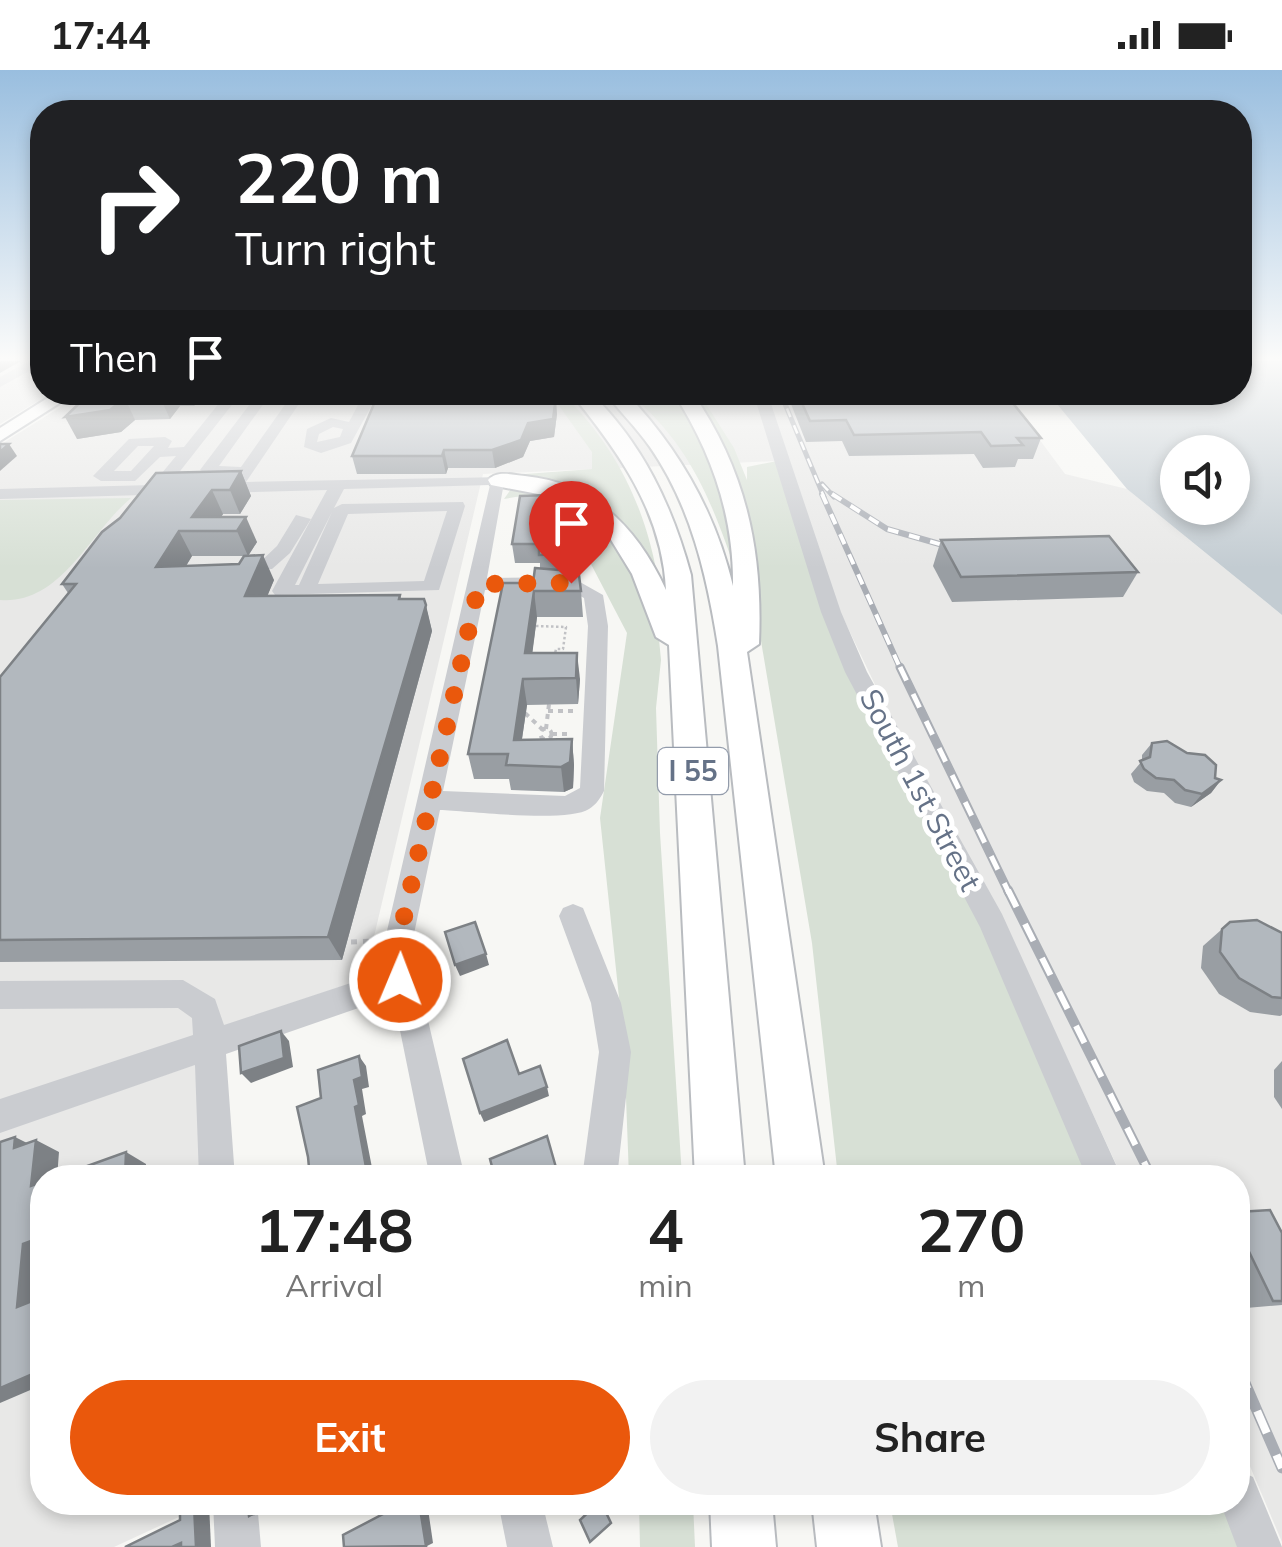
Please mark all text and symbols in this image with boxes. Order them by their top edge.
text: 17:44 [50,11,151,59]
text: 220 m [235,133,443,221]
icon: right [70,140,200,270]
text: Turn right [235,220,436,276]
icon: arrive [178,330,233,385]
text: Then [70,334,158,382]
map controls [1160,435,1250,525]
button: sound [1160,435,1250,525]
pin [529,481,614,584]
icon: arrive [544,496,599,551]
street label: South 1st Street [852,682,990,897]
road number: I 55 [658,748,728,794]
position arrow [348,928,452,1032]
text: 17:48 [255,1192,414,1267]
text: 4 [647,1192,683,1267]
text: 270 [917,1192,1025,1267]
text: Arrival [285,1265,383,1305]
text: min [638,1265,693,1305]
text: m [957,1265,985,1305]
button: Exit [70,1380,630,1495]
button: Share [650,1380,1210,1495]

